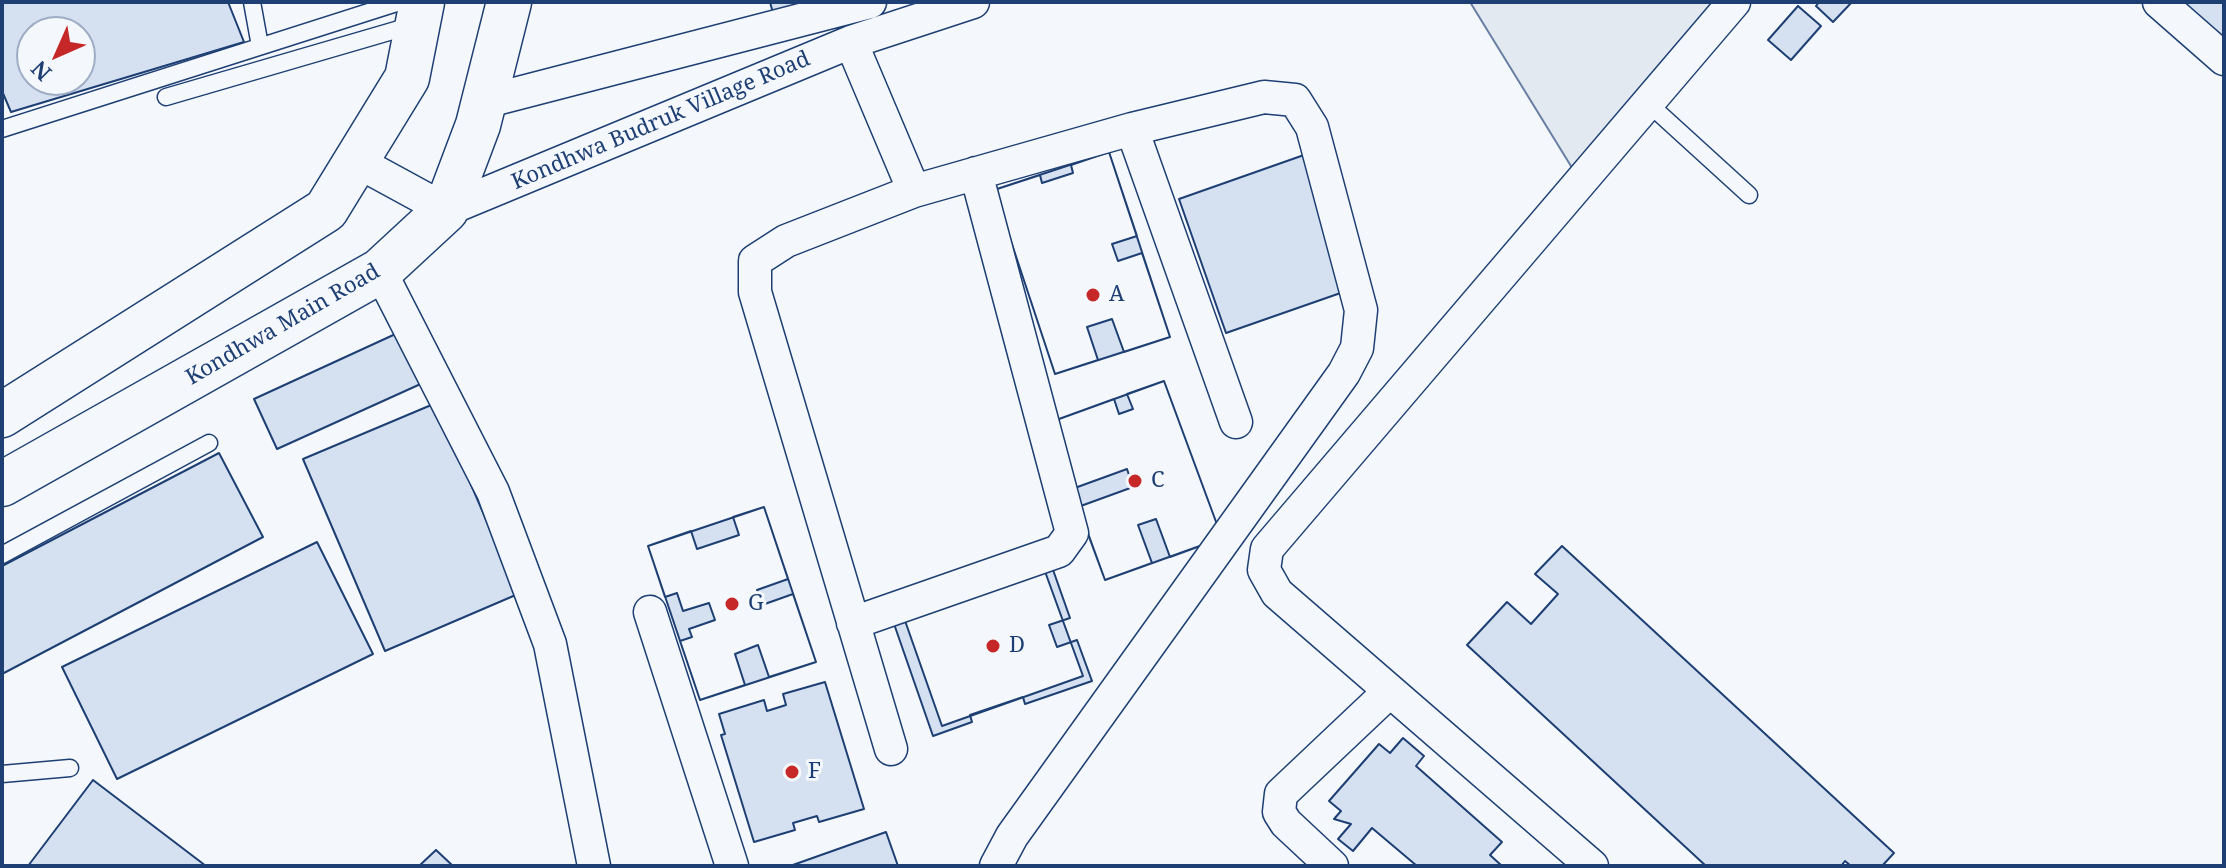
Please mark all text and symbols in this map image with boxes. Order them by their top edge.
north arrow [16,16,96,96]
street label: Kondhwa Budruk Village Road [508,46,814,196]
text: N [24,55,57,88]
street label: Kondhwa Main Road [181,259,385,391]
place label: A [1109,282,1125,308]
marker: A [1084,286,1102,304]
place label: C [1151,468,1165,494]
marker: C [1126,472,1144,490]
place label: G [748,591,764,617]
marker: G [723,595,741,613]
place label: D [1009,633,1025,659]
marker: D [984,637,1002,655]
place label: F [808,759,821,785]
marker: F [783,763,801,781]

